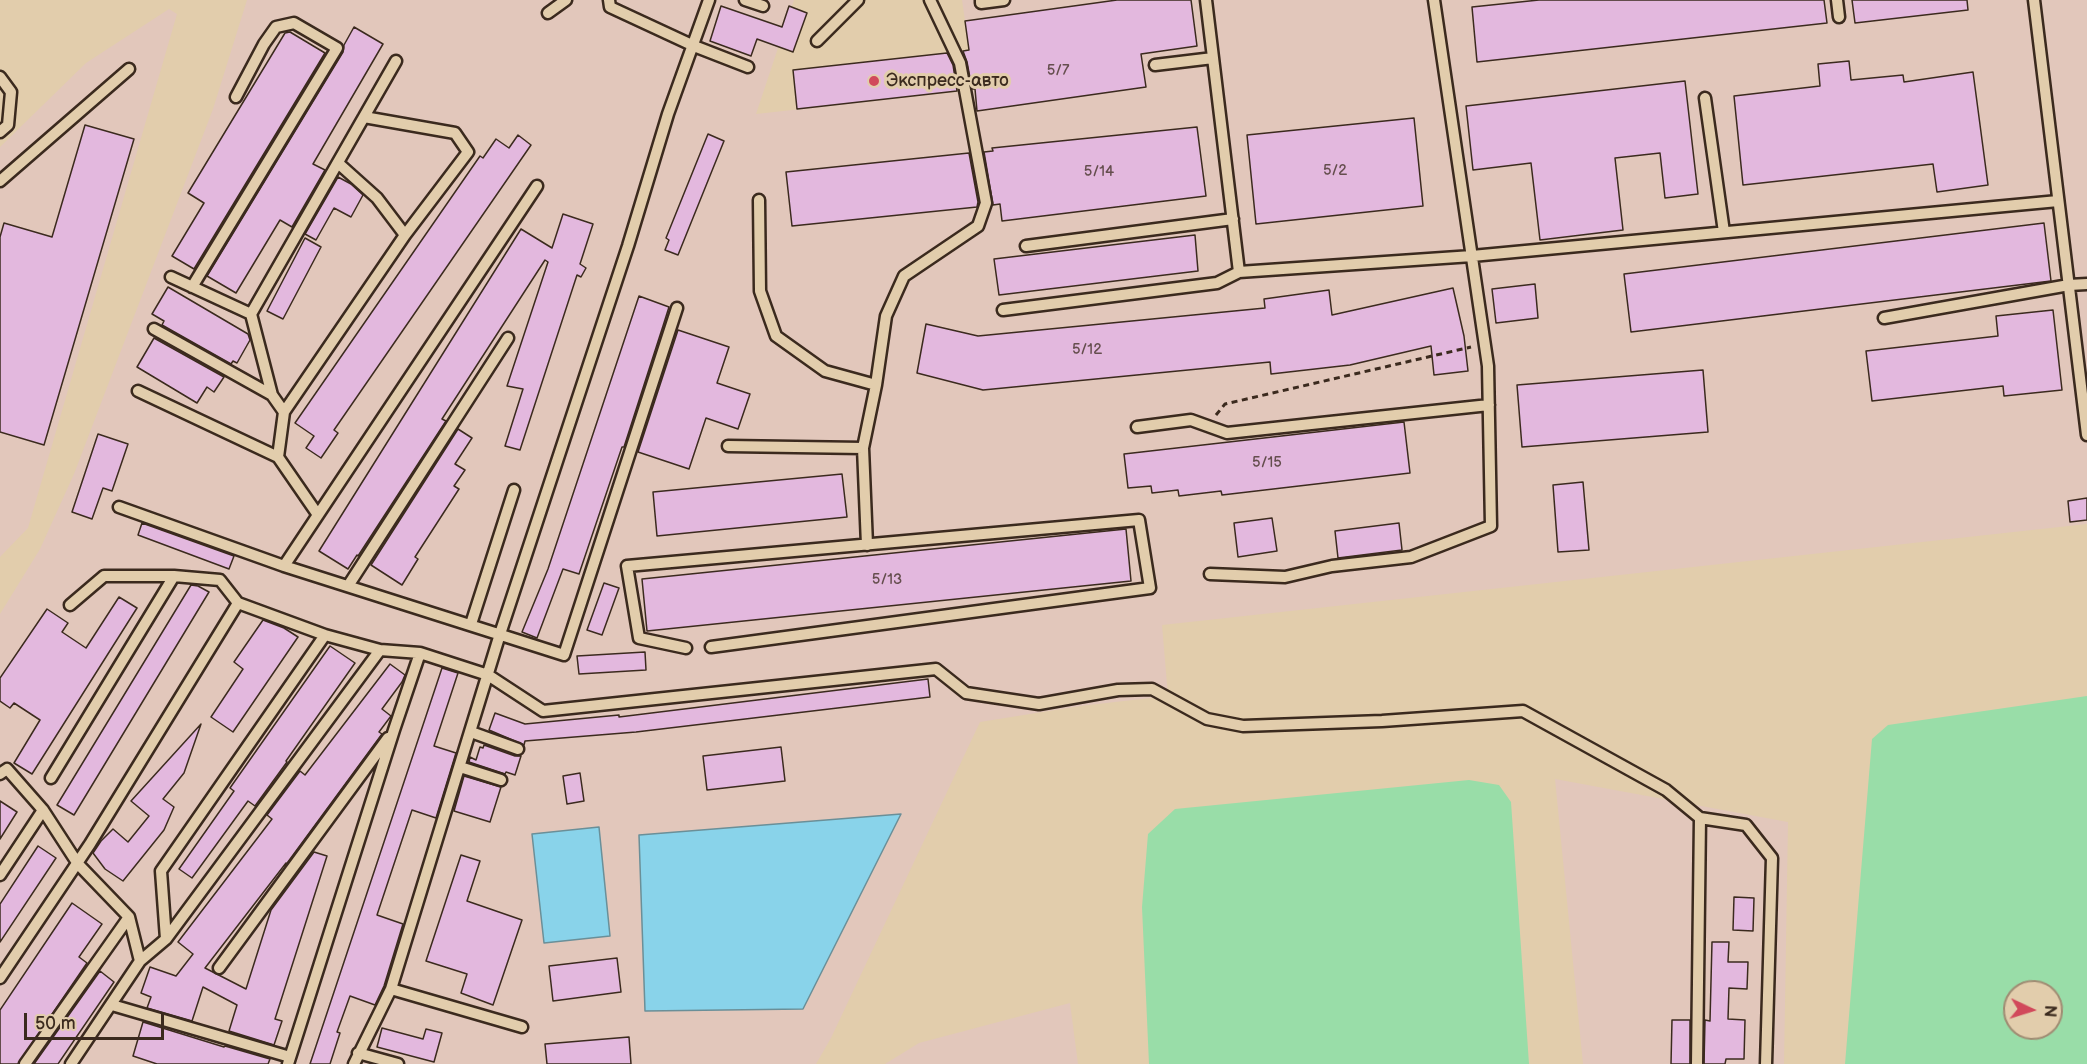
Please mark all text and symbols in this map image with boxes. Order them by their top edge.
house number: 5/7 [1047,62,1069,80]
place label: Экспресс-авто [886,70,1009,92]
marker: Экспресс-авто [867,74,881,88]
house number: 5/2 [1323,162,1347,180]
house number: 5/14 [1084,163,1114,181]
house number: 5/12 [1072,341,1102,359]
house number: 5/15 [1252,454,1282,472]
house number: 5/13 [872,571,902,589]
north arrow [2003,980,2063,1040]
scale bar [27,1001,166,1039]
text: N [2040,1004,2059,1018]
text: 50 m [35,1013,76,1034]

